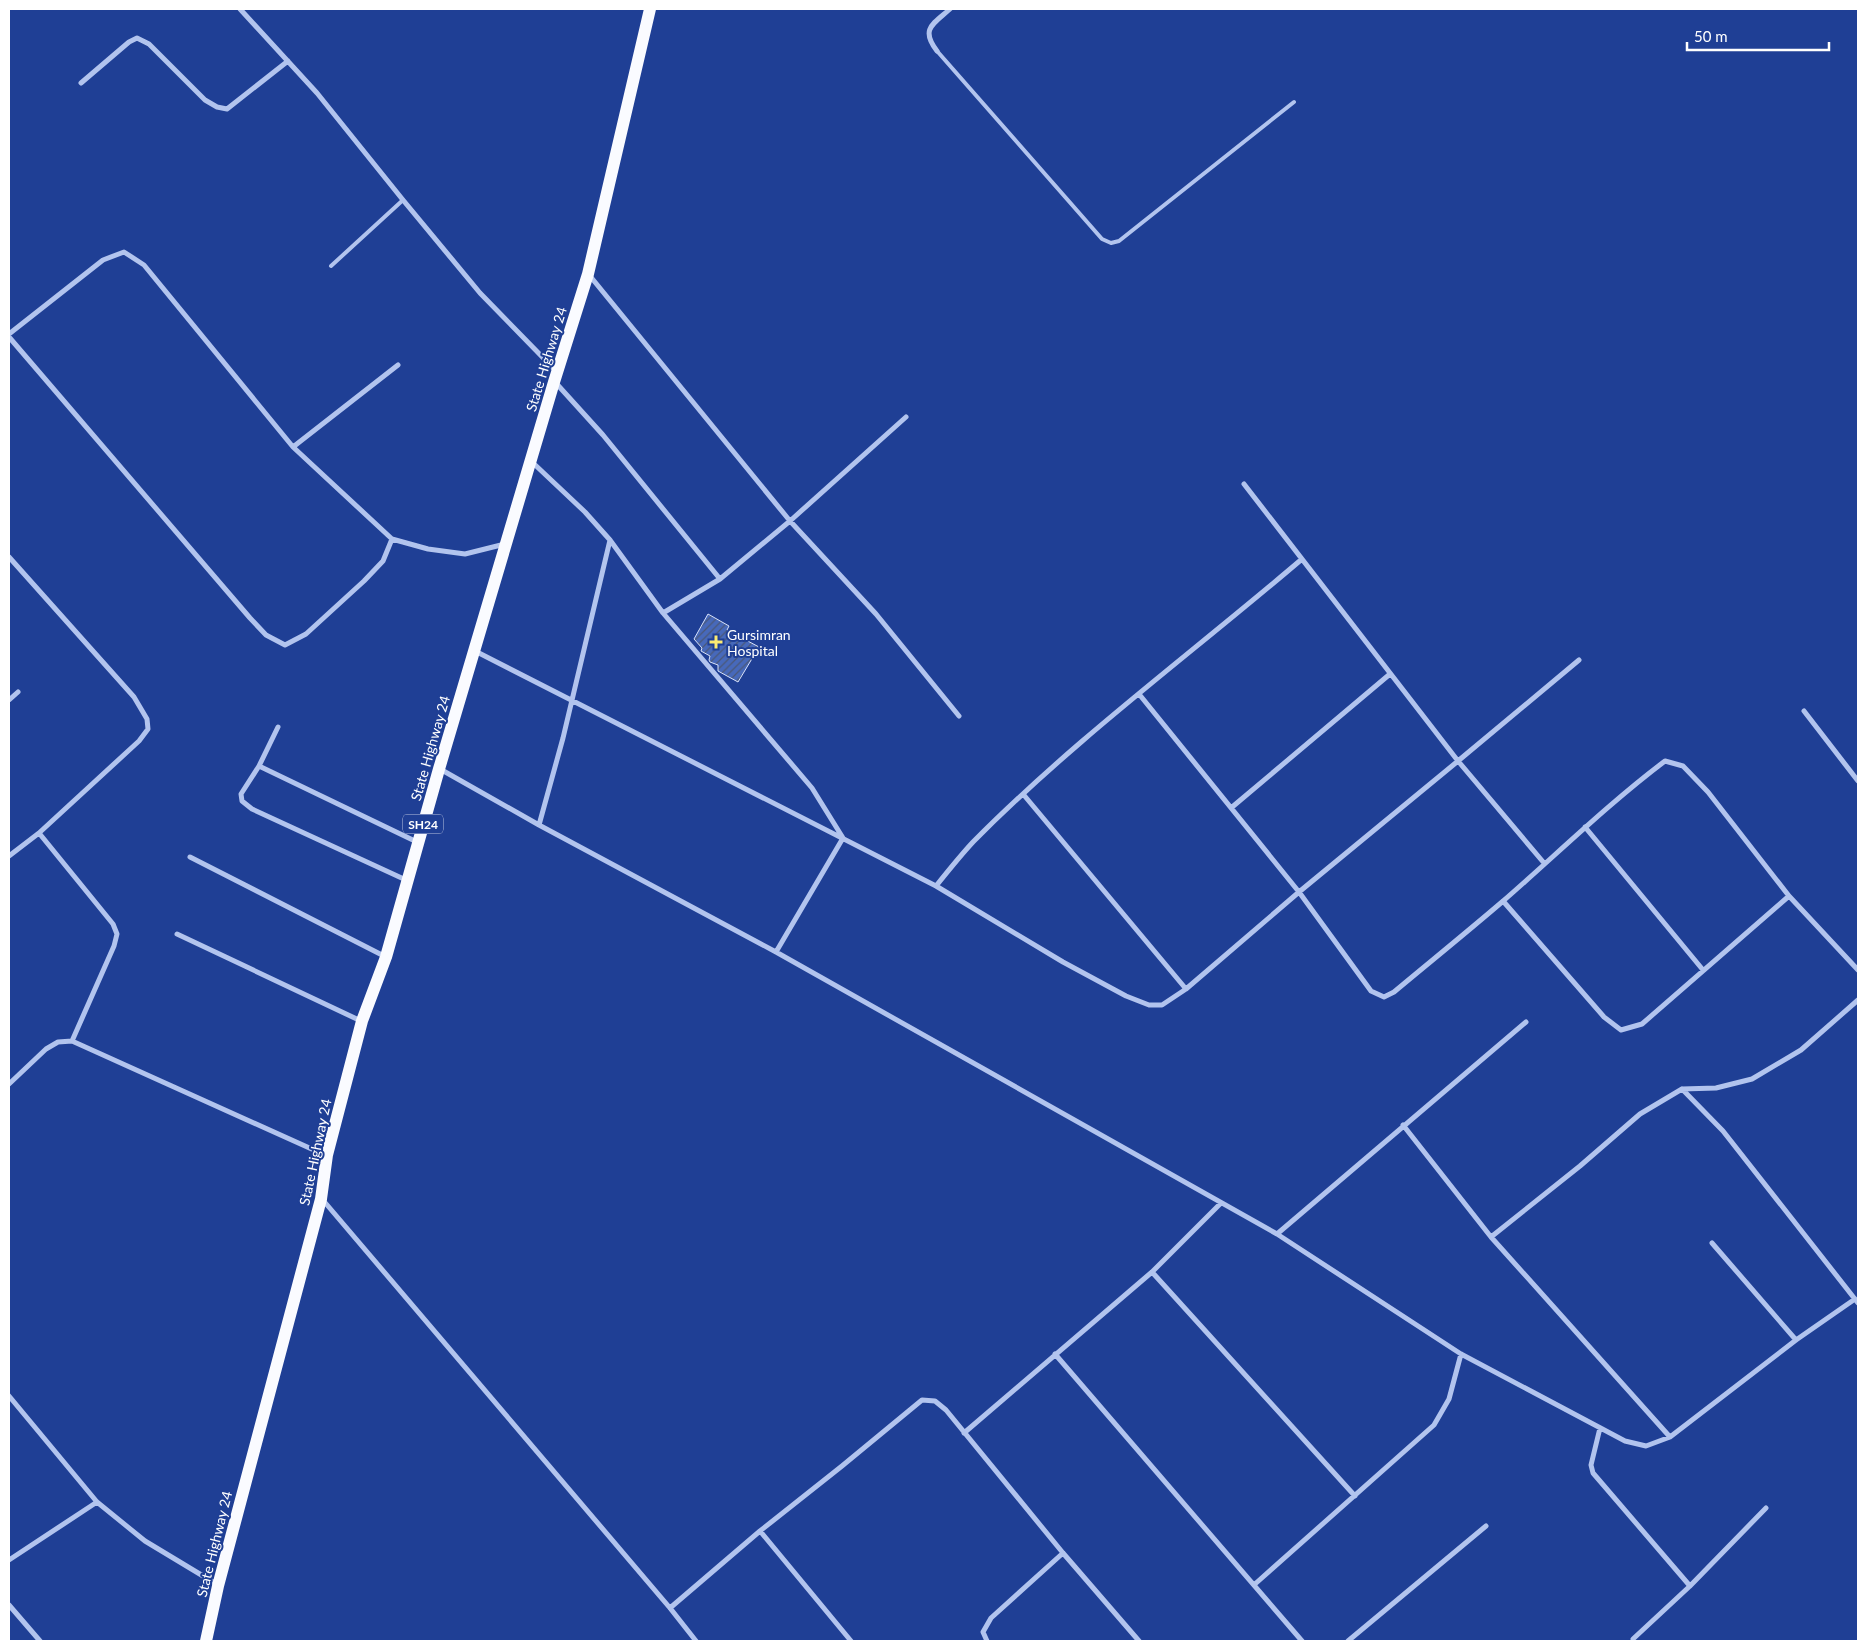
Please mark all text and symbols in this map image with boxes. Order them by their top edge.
scale bar [1687,20,1830,52]
text: 50 m [1694,27,1728,45]
street label: State Highway 24 [522,305,570,413]
place label: Gursimran Hospital [727,626,791,659]
marker: Gursimran Hospital [709,635,723,649]
street label: State Highway 24 [407,693,453,803]
road number: SH24 [403,814,443,834]
street label: State Highway 24 [295,1097,335,1207]
street label: State Highway 24 [193,1489,235,1599]

